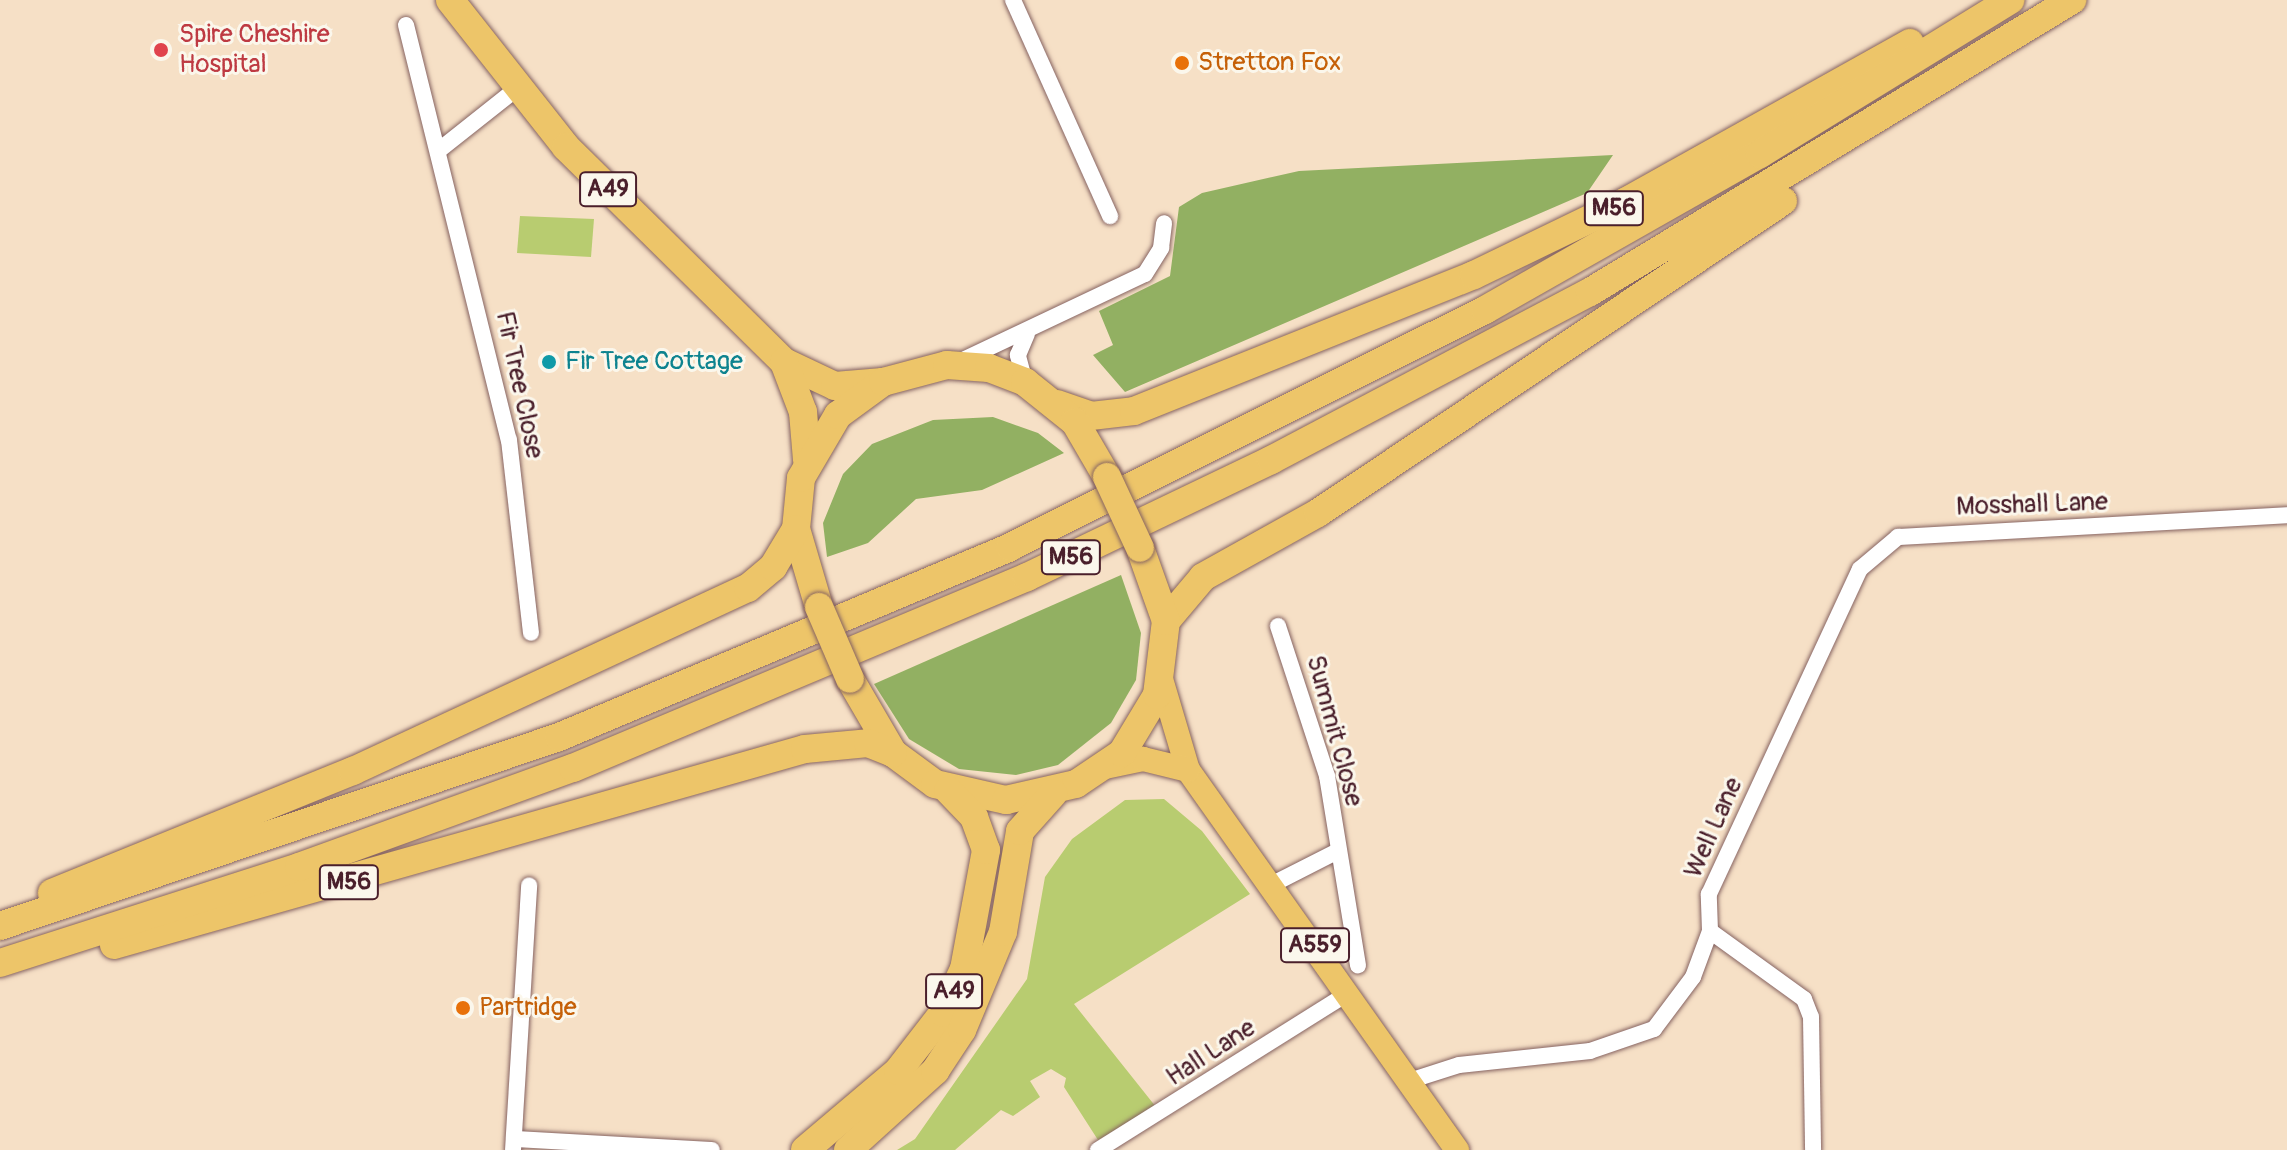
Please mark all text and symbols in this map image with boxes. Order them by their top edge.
place label: Spire Cheshire Hospital [179,19,330,80]
marker: Spire Cheshire Hospital [150,39,172,61]
place label: Stretton Fox [1198,47,1341,79]
marker: Stretton Fox [1173,54,1191,72]
road number: A49 [578,169,638,209]
road number: M56 [1582,188,1646,228]
street label: Fir Tree Close [488,309,550,461]
place label: Fir Tree Cottage [565,346,743,378]
marker: Fir Tree Cottage [540,353,558,371]
street label: Mosshall Lane [1956,487,2108,523]
road number: M56 [1039,537,1103,577]
street label: Summit Close [1299,652,1369,810]
street label: Well Lane [1678,773,1750,883]
road number: M56 [317,862,381,902]
road number: A559 [1279,925,1351,965]
road number: A49 [924,971,984,1011]
place label: Partridge [479,992,577,1024]
marker: Partridge [454,999,472,1017]
street label: Hall Lane [1161,1013,1261,1093]

